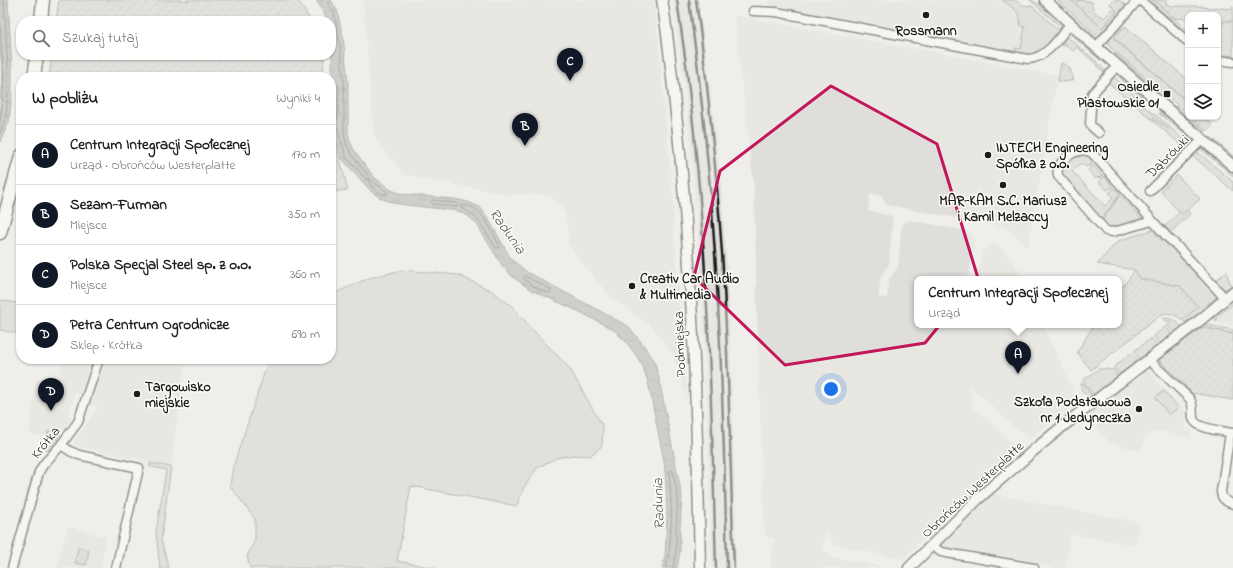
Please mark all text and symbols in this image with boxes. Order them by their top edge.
marker: Rossmann [921,10,931,20]
map controls [1185,12,1221,120]
button: + [1185,12,1221,48]
search box [16,16,336,60]
place label: Rossmann [894,21,957,42]
icon: search [30,27,52,49]
text: Szukaj tutaj [62,27,138,49]
pin: C [557,48,583,81]
button: − [1185,48,1221,84]
place label: Osiedle Piastowskie 01 [1077,77,1160,114]
button: layers [1185,84,1221,120]
text: W pobliżu [32,86,98,111]
text: Wyniki: 4 [276,89,320,108]
marker: Osiedle Piastowskie 01 [1162,89,1172,99]
pin: B [512,113,538,146]
street label: Dąbrówki [1141,130,1195,184]
text: Centrum Integracji Społecznej [70,134,250,156]
place label: INTECH Engineering Spółka z o.o. [996,138,1109,175]
text: A [41,145,49,164]
text: 170 m [292,145,320,164]
marker: INTECH Engineering Spółka z o.o. [983,150,993,160]
text: Urząd · Obrońców Westerplatte [70,156,235,175]
marker: MAR-KAM S.C. Mariusz i Kamil Melzaccy [998,180,1008,190]
place label: MAR-KAM S.C. Mariusz i Kamil Melzaccy [939,191,1068,230]
text: Sezam-Furman [70,194,167,216]
water label: Radunia [483,204,531,260]
text: B [41,205,49,224]
text: 350 m [288,205,320,224]
text: Miejsce [70,216,107,235]
text: Polska Specjal Steel sp. z o.o. [70,254,251,276]
text: C [41,265,49,284]
text: 360 m [290,265,320,284]
place label: Creativ Car Audio & Multimedia [639,269,739,306]
text: Miejsce [70,276,107,295]
popup [914,276,1122,328]
marker: Creativ Car Audio & Multimedia [627,281,637,291]
text: Centrum Integracji Społecznej [928,282,1108,304]
text: Urząd [928,304,960,323]
street label: Podmiejska [669,311,692,377]
text: Petra Centrum Ogrodnicze [70,314,229,336]
text: D [40,325,50,344]
text: 690 m [291,325,320,344]
text: Sklep · Krótka [70,336,143,355]
pin: A [1005,341,1031,374]
place label: Targowisko miejskie [145,377,211,414]
pin: D [38,378,64,411]
your location [821,379,841,399]
marker: Targowisko miejskie [132,389,142,399]
place label: Szkoła Podstawowa nr 1 Jedyneczka [1014,392,1131,431]
marker: Szkoła Podstawowa nr 1 Jedyneczka [1134,404,1144,414]
street label: Krótka [26,422,66,464]
street label: Obrońców Westerplatte [917,436,1030,543]
water label: Radunia [647,477,671,530]

